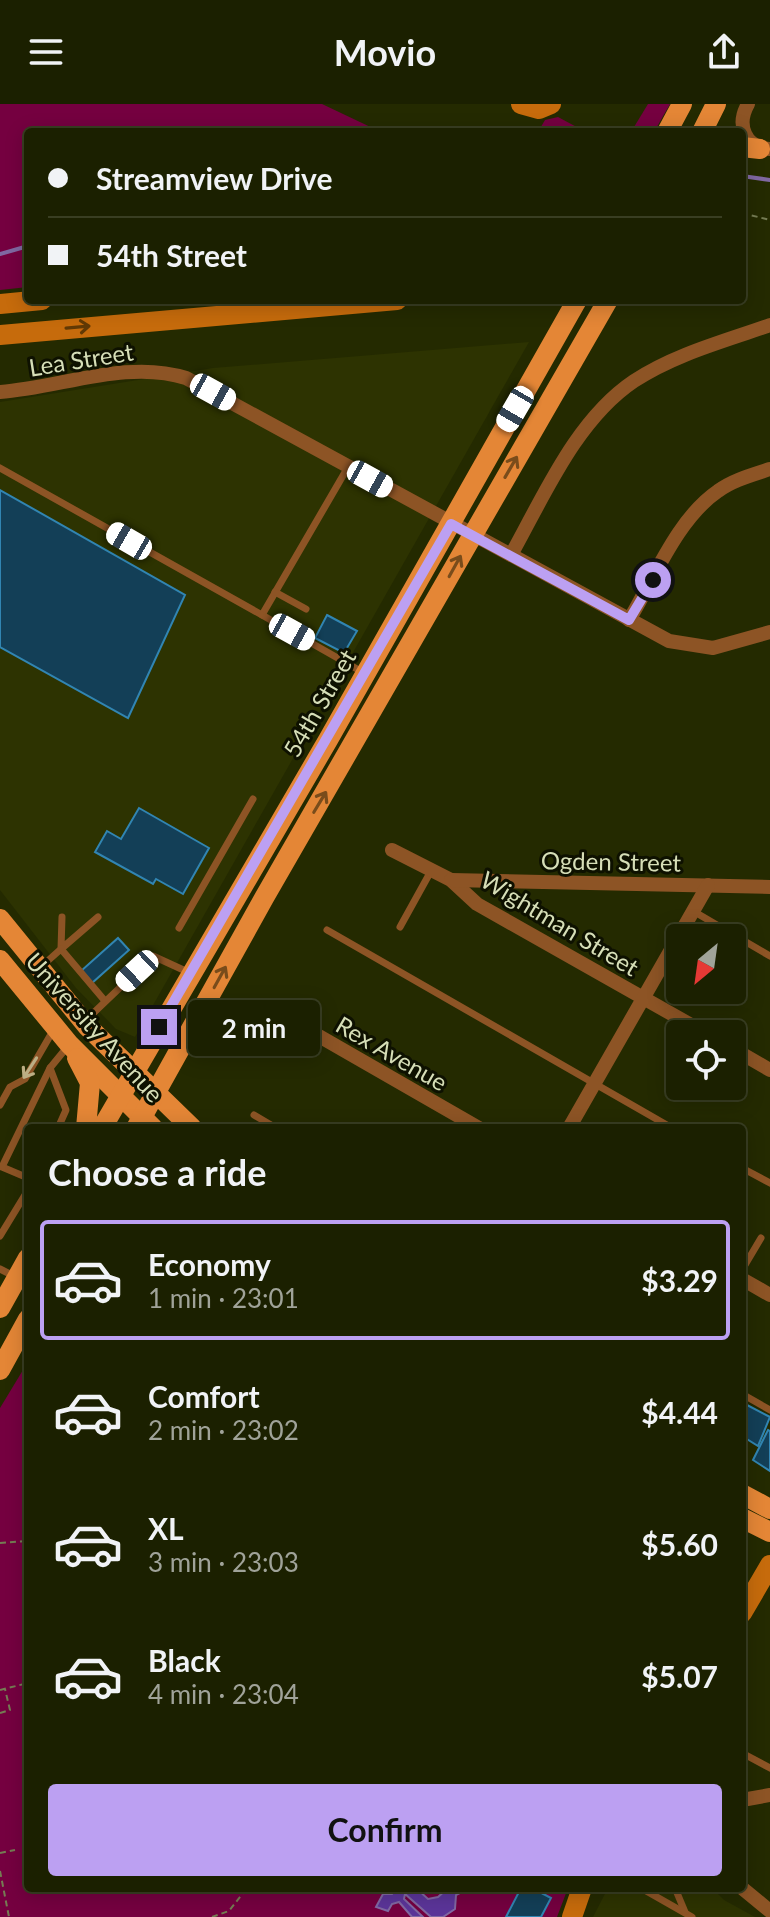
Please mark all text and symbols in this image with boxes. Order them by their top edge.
icon: menu [24,30,68,74]
text: Movio [334,30,436,74]
icon: share [702,30,746,74]
text: Streamview Drive [96,160,333,196]
text: 54th Street [96,237,247,273]
one-way arrow [64,320,91,335]
street label: Lea Street [27,336,136,382]
car [186,370,240,414]
car [493,382,537,436]
one-way arrow [503,456,519,479]
car [343,457,397,501]
car [102,519,156,563]
one-way arrow [448,555,463,579]
route start [635,562,671,598]
car [265,610,319,654]
street label: 54th Street [277,644,362,762]
one-way arrow [313,791,329,814]
street label: Ogden Street [541,845,682,877]
street label: Wightman Street [476,864,645,982]
north arrow [666,924,746,1004]
map controls [666,924,746,1100]
street label: University Avenue [20,946,170,1108]
car [111,946,163,996]
one-way arrow [213,965,229,989]
callout: 2 min [187,999,319,1055]
route end [141,1009,177,1045]
street label: Rex Avenue [331,1010,453,1096]
text: 2 min [222,1012,286,1044]
button: locate [666,1020,746,1100]
one-way arrow [22,1057,39,1079]
text: Choose a ride [48,1150,267,1194]
icon: car [52,1244,124,1316]
text: Economy [148,1246,271,1282]
text: $3.29 [641,1262,718,1298]
text: 1 min · 23:01 [148,1282,299,1314]
icon: car [52,1376,124,1448]
text: Comfort [148,1378,260,1414]
text: $4.44 [641,1394,718,1430]
text: 2 min · 23:02 [148,1414,299,1446]
icon: car [52,1508,124,1580]
text: XL [148,1510,184,1546]
text: $5.60 [641,1526,718,1562]
text: 3 min · 23:03 [148,1546,299,1578]
icon: car [52,1640,124,1712]
text: Black [148,1642,221,1678]
text: $5.07 [641,1658,718,1694]
text: 4 min · 23:04 [148,1678,299,1710]
button: Confirm [48,1784,722,1876]

